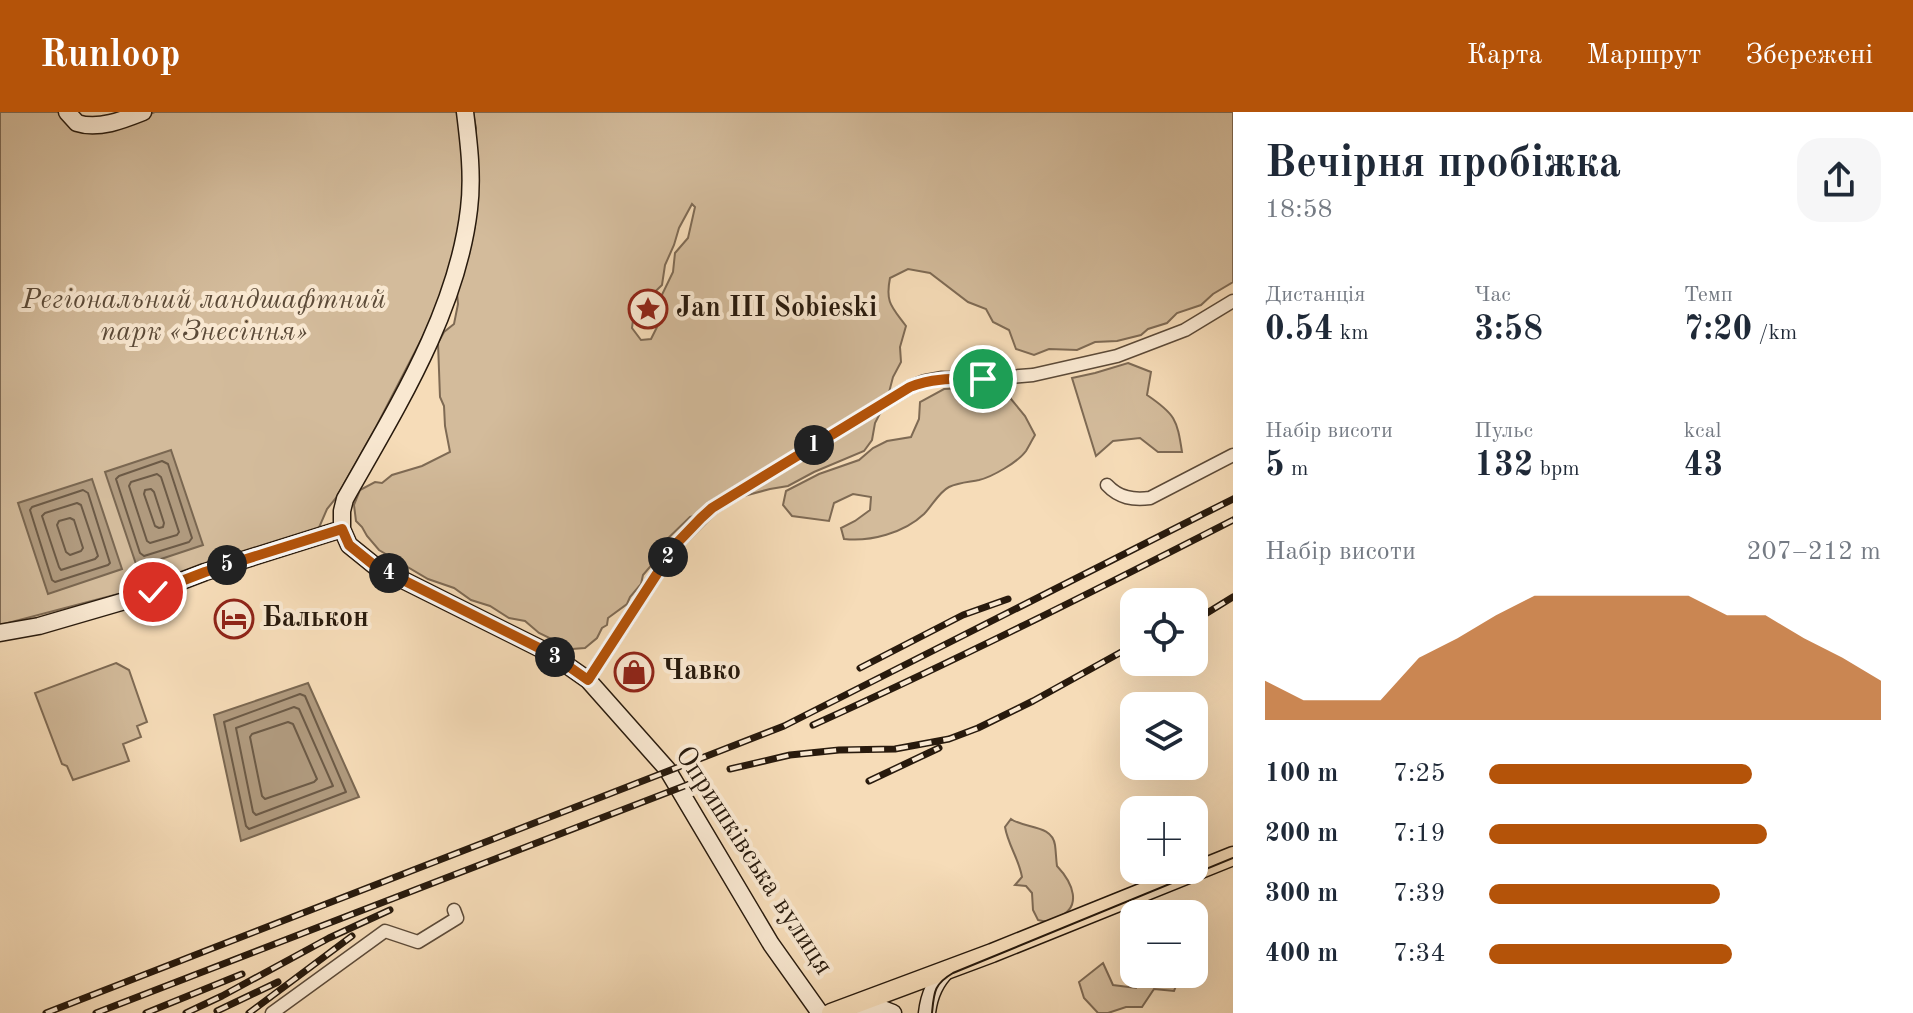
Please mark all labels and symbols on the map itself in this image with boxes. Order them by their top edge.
park label: Регіональний ландшафтний парк «Знесіння» [21,287,386,347]
place icon: Jan III Sobieski [627,288,669,330]
place label: Jan III Sobieski [676,295,877,323]
pin [949,345,1017,413]
pin: 1 [794,425,834,465]
pin: 2 [648,537,688,577]
pin: 5 [207,545,247,585]
pin: 4 [369,553,409,593]
pin [119,558,187,626]
hotel icon: Балькон [213,598,255,640]
place label: Балькон [262,605,369,633]
pin: 3 [535,637,575,677]
shop icon: Чавко [613,651,655,693]
place label: Чавко [662,658,741,686]
street label: Опришківська вулиця [669,742,837,980]

